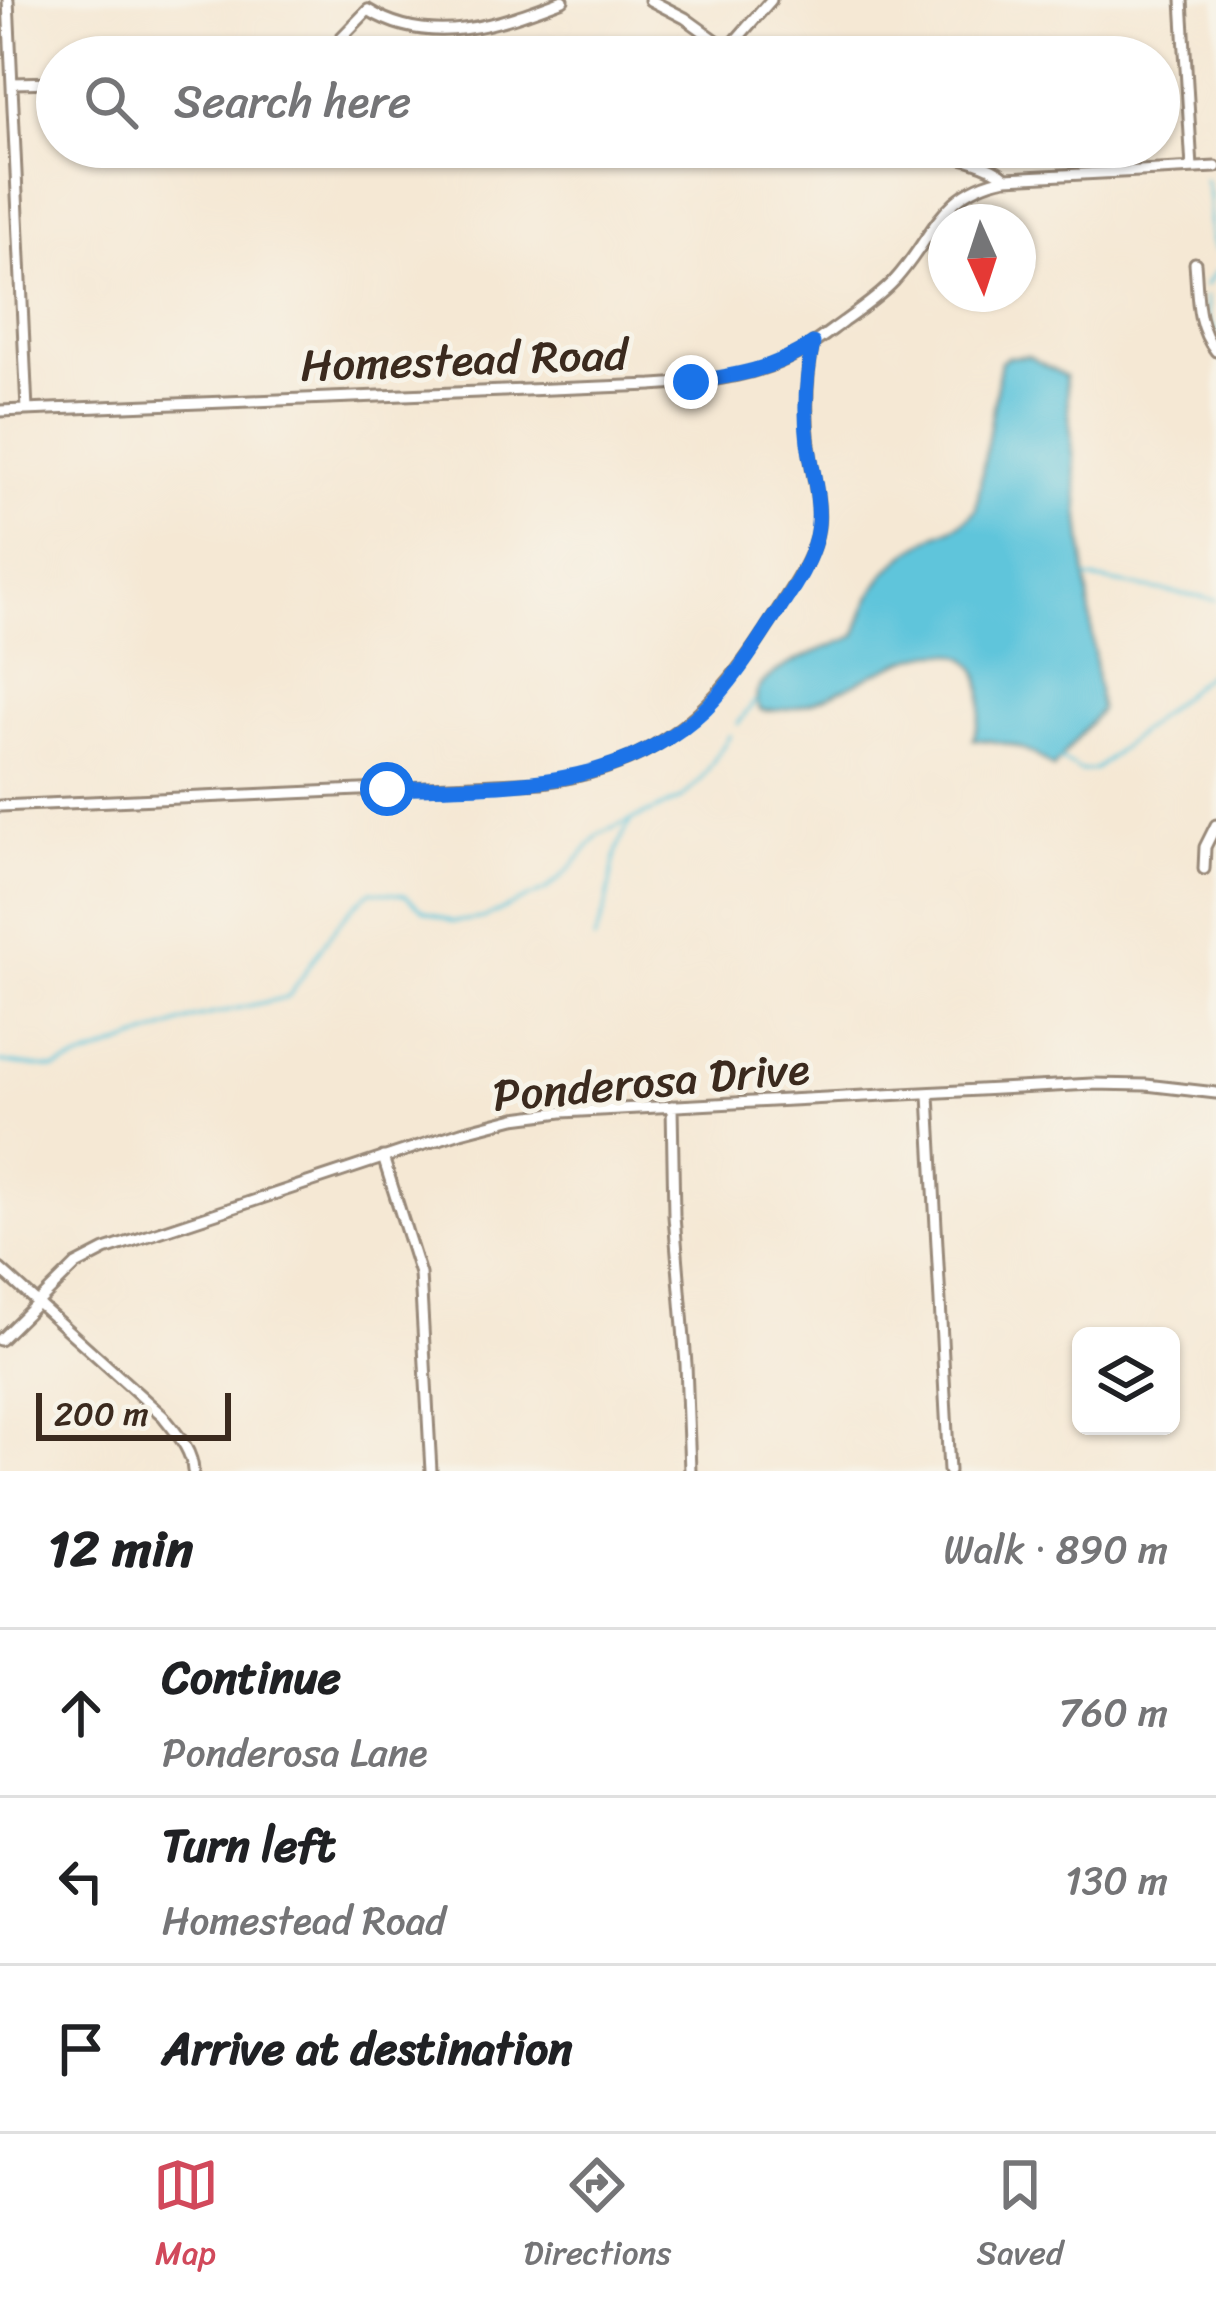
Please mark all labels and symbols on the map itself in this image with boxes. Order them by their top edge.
north arrow [928,204,1036,312]
street label: Homestead Road [299,314,632,406]
route end [664,355,718,409]
route start [360,762,414,816]
street label: Ponderosa Drive [490,1028,813,1136]
scale bar [36,1387,231,1440]

